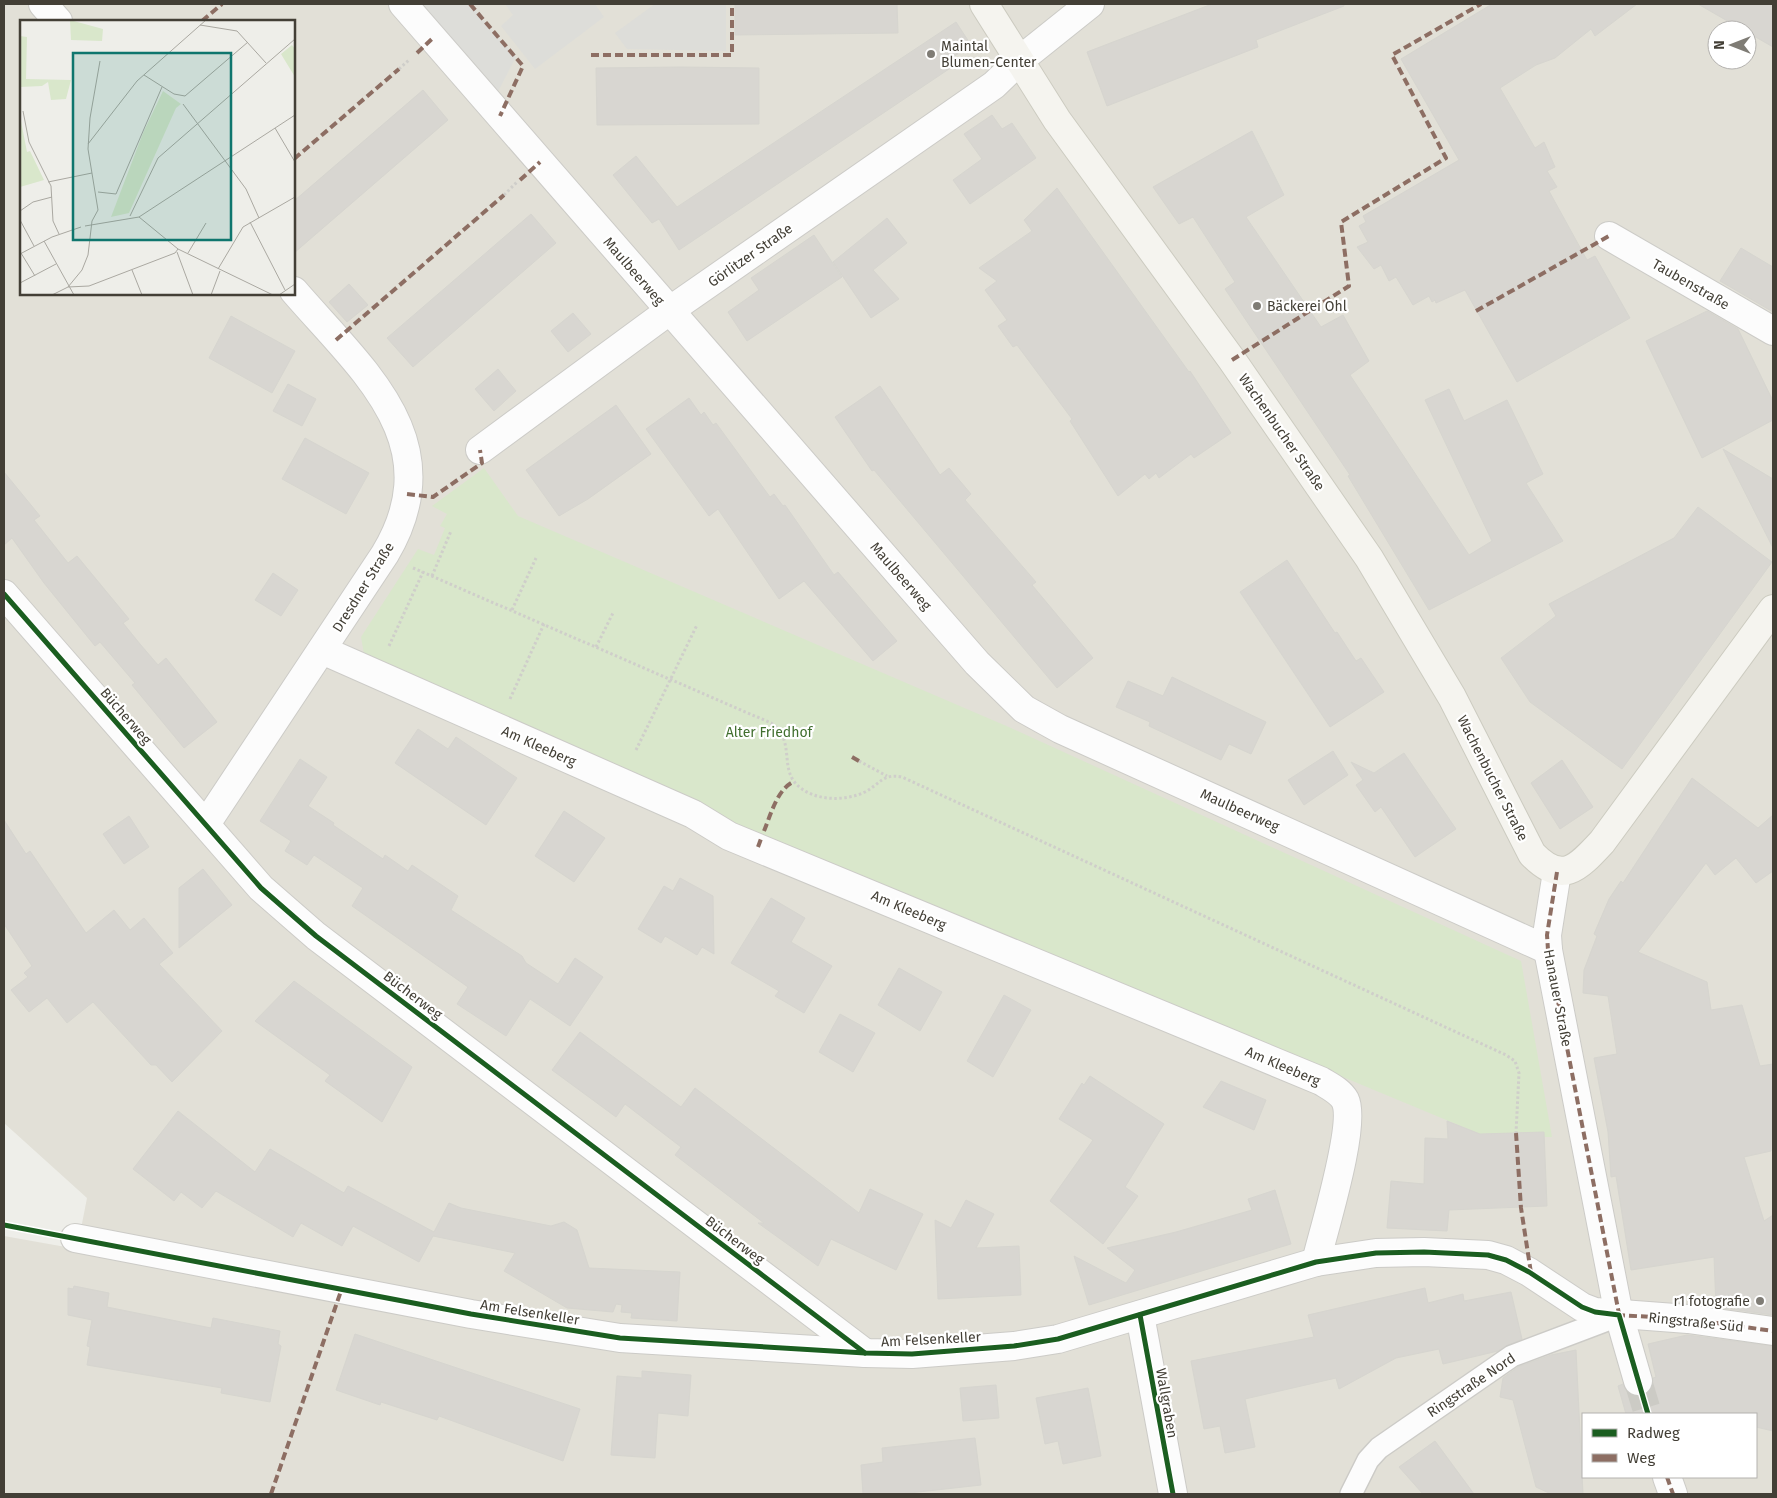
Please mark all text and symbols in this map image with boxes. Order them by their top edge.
inset map [20,20,295,295]
north arrow [1707,20,1757,70]
place label: Maintal Blumen-Center [941,38,1037,71]
text: N [1711,40,1728,50]
marker: Maintal Blumen-Center [925,48,937,60]
street label: Görlitzer Straße [705,220,796,291]
street label: Maulbeerweg [599,234,668,309]
street label: Taubenstraße [1649,255,1732,313]
place label: Bäckerei Ohl [1267,298,1347,315]
marker: Bäckerei Ohl [1251,300,1263,312]
street label: Wachenbucher Straße [1235,371,1328,494]
street label: Dresdner Straße [329,539,398,635]
street label: Maulbeerweg [866,539,935,614]
street label: Bücherweg [96,685,155,749]
street label: Wachenbucher Straße [1453,713,1532,844]
street label: Am Kleeberg [499,722,579,771]
park label: Alter Friedhof [726,724,814,741]
street label: Maulbeerweg [1198,785,1283,836]
street label: Am Kleeberg [869,887,949,934]
street label: Hanauer Straße [1540,948,1575,1048]
street label: Bücherweg [380,968,446,1024]
street label: Am Kleeberg [1243,1043,1323,1090]
street label: Bücherweg [702,1213,768,1269]
place label: r1 fotografie [1673,1293,1750,1310]
marker: r1 fotografie [1754,1295,1766,1307]
street label: Am Felsenkeller [479,1296,581,1329]
street label: Ringstraße Süd [1647,1309,1744,1336]
street label: Am Felsenkeller [881,1328,982,1351]
street label: Ringstraße Nord [1424,1350,1519,1421]
street label: Wallgraben [1152,1367,1181,1439]
legend [1582,1413,1757,1478]
text: Radweg [1627,1424,1680,1442]
text: Weg [1627,1449,1655,1467]

